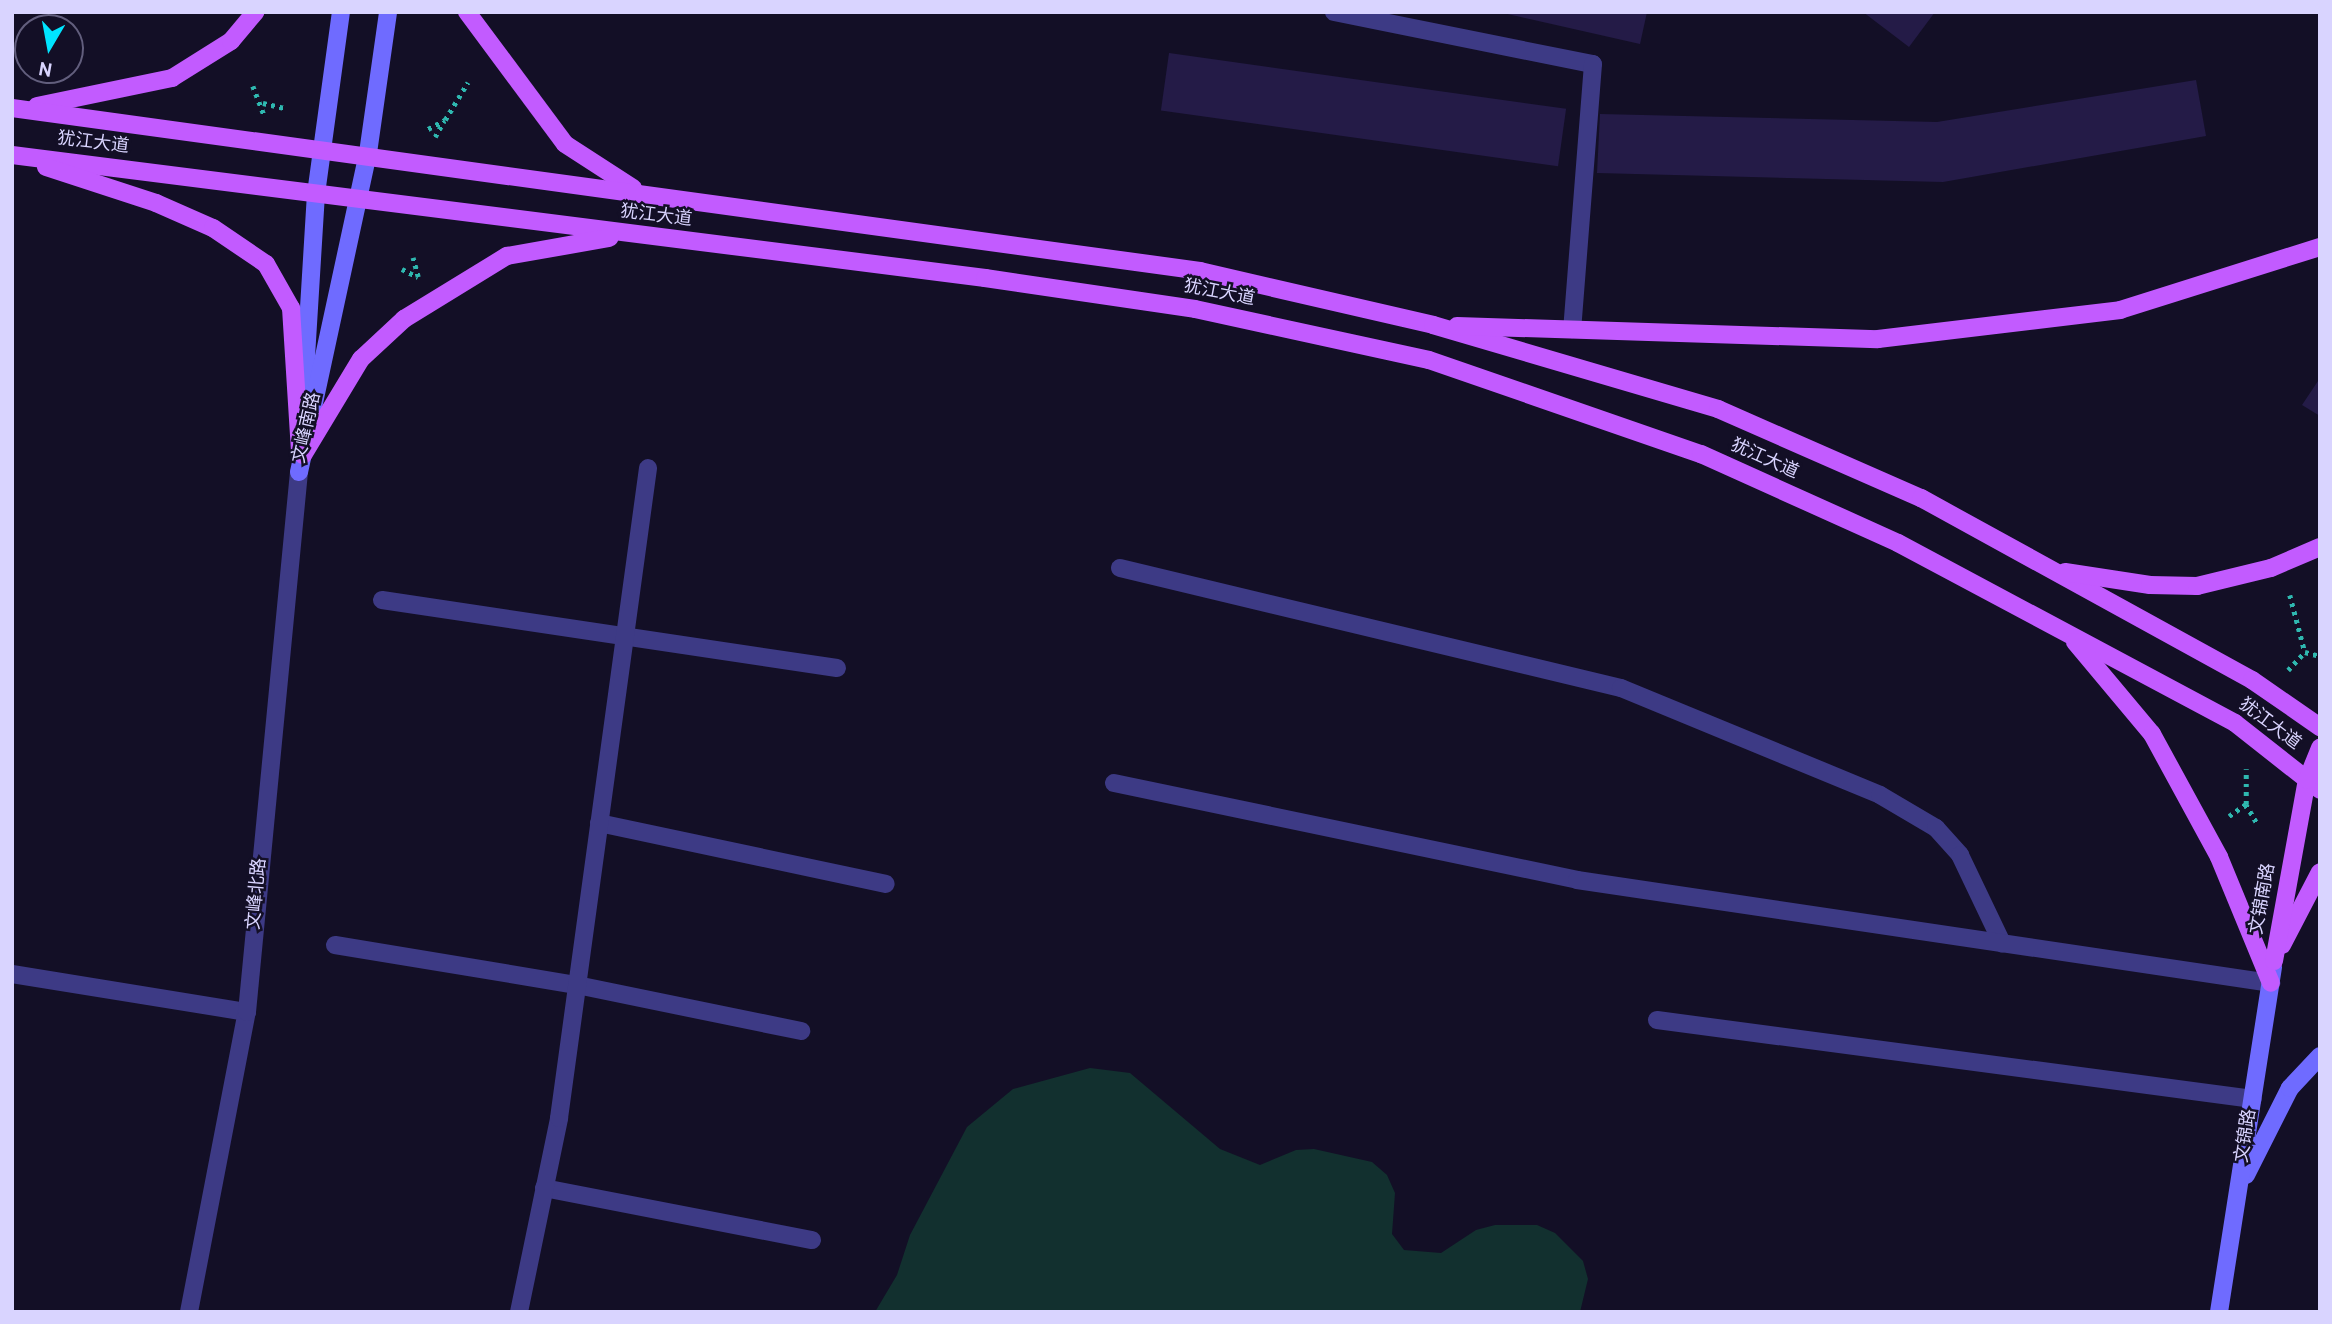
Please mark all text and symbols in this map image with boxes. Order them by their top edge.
north arrow [14,14,84,84]
text: N [37,55,55,81]
street label: 犹江大道 [56,129,130,159]
street label: 犹江大道 [619,202,693,232]
street label: 犹江大道 [1182,277,1256,311]
street label: 文峰南路 [289,390,327,466]
street label: 犹江大道 [1727,435,1801,485]
street label: 犹江大道 [2234,695,2304,755]
street label: 文峰北路 [244,857,272,931]
street label: 文锦南路 [2247,862,2281,936]
street label: 文锦路 [2232,1108,2262,1164]

